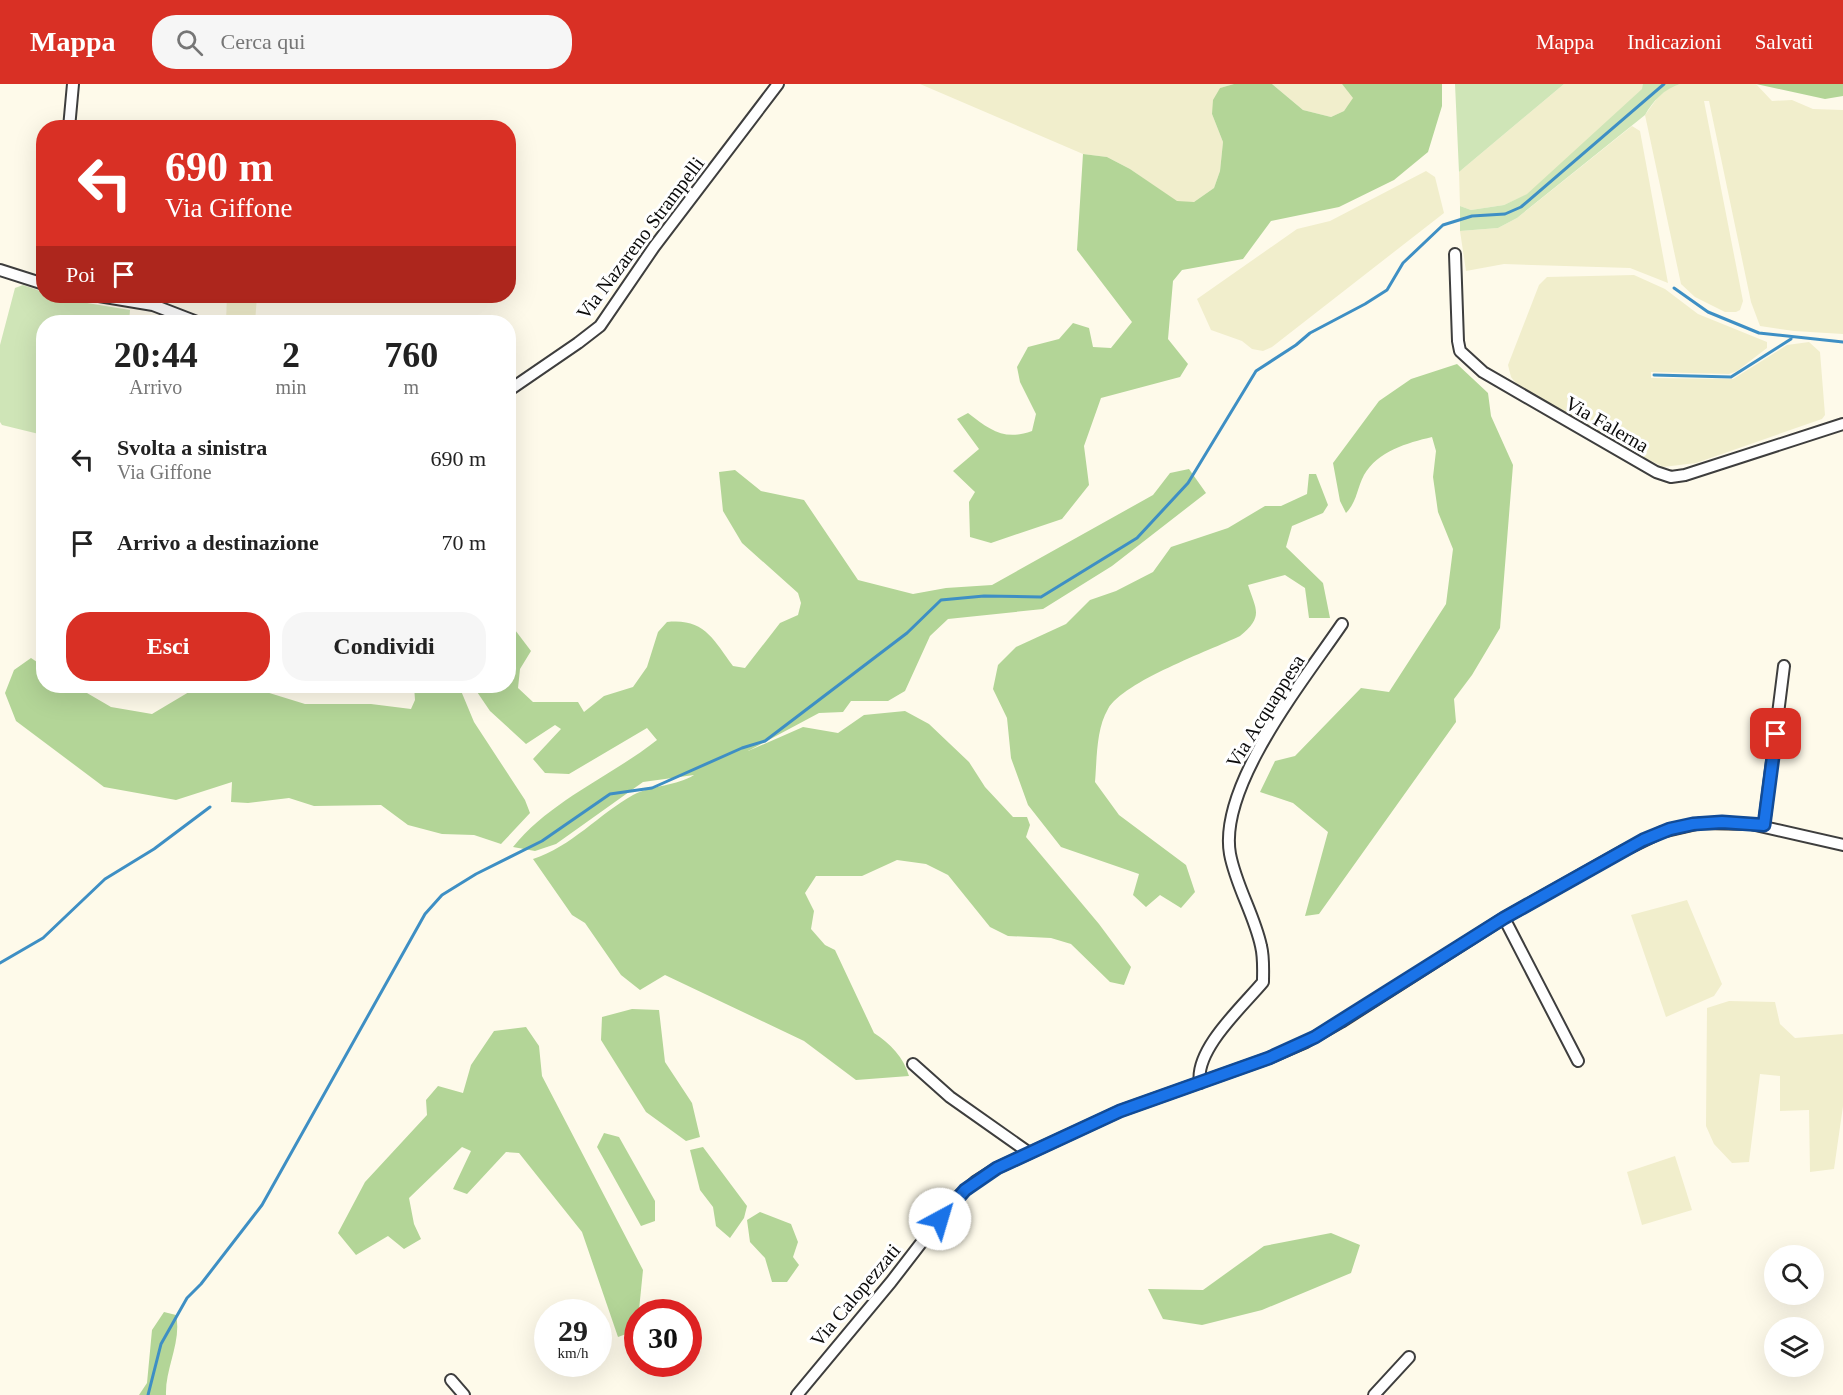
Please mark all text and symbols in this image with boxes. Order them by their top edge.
search box [152,15,572,69]
text: Mappa [30,26,116,57]
icon: search [173,26,206,59]
text: Cerca qui [221,29,305,54]
text: Mappa [1536,30,1594,54]
text: Indicazioni [1627,30,1722,54]
text: Salvati [1755,30,1813,54]
icon: left [66,144,144,222]
text: 690 m [165,144,274,190]
street label: Via Nazareno Strampelli [572,152,709,324]
text: Via Giffone [165,193,293,223]
icon: arrive [107,258,140,291]
text: Poi [66,262,95,287]
text: 20:44 [114,335,198,375]
text: 2 [282,335,300,375]
text: 760 [384,335,438,375]
text: Arrivo [129,376,182,398]
text: min [275,376,307,398]
text: m [404,376,419,398]
street label: Via Falerna [1561,391,1653,457]
text: Svolta a sinistra [117,435,267,460]
icon: left [66,443,99,476]
text: 690 m [430,446,486,471]
text: Via Giffone [117,461,212,483]
icon: arrive [66,527,99,560]
text: Arrivo a destinazione [117,530,319,555]
text: 70 m [441,530,486,555]
button: Esci [66,612,270,681]
button: Condividi [282,612,486,681]
street label: Via Acquappesa [1221,650,1310,772]
pin [1750,708,1801,759]
icon: arrive [1759,717,1792,750]
position arrow [908,1187,972,1251]
street label: Via Calopezzati [806,1239,905,1351]
map controls [1764,1245,1824,1377]
button: search [1764,1245,1824,1305]
speed limit sign: 30 [624,1299,702,1377]
text: 29 [558,1314,588,1347]
button: layers [1764,1317,1824,1377]
text: km/h [558,1345,588,1361]

